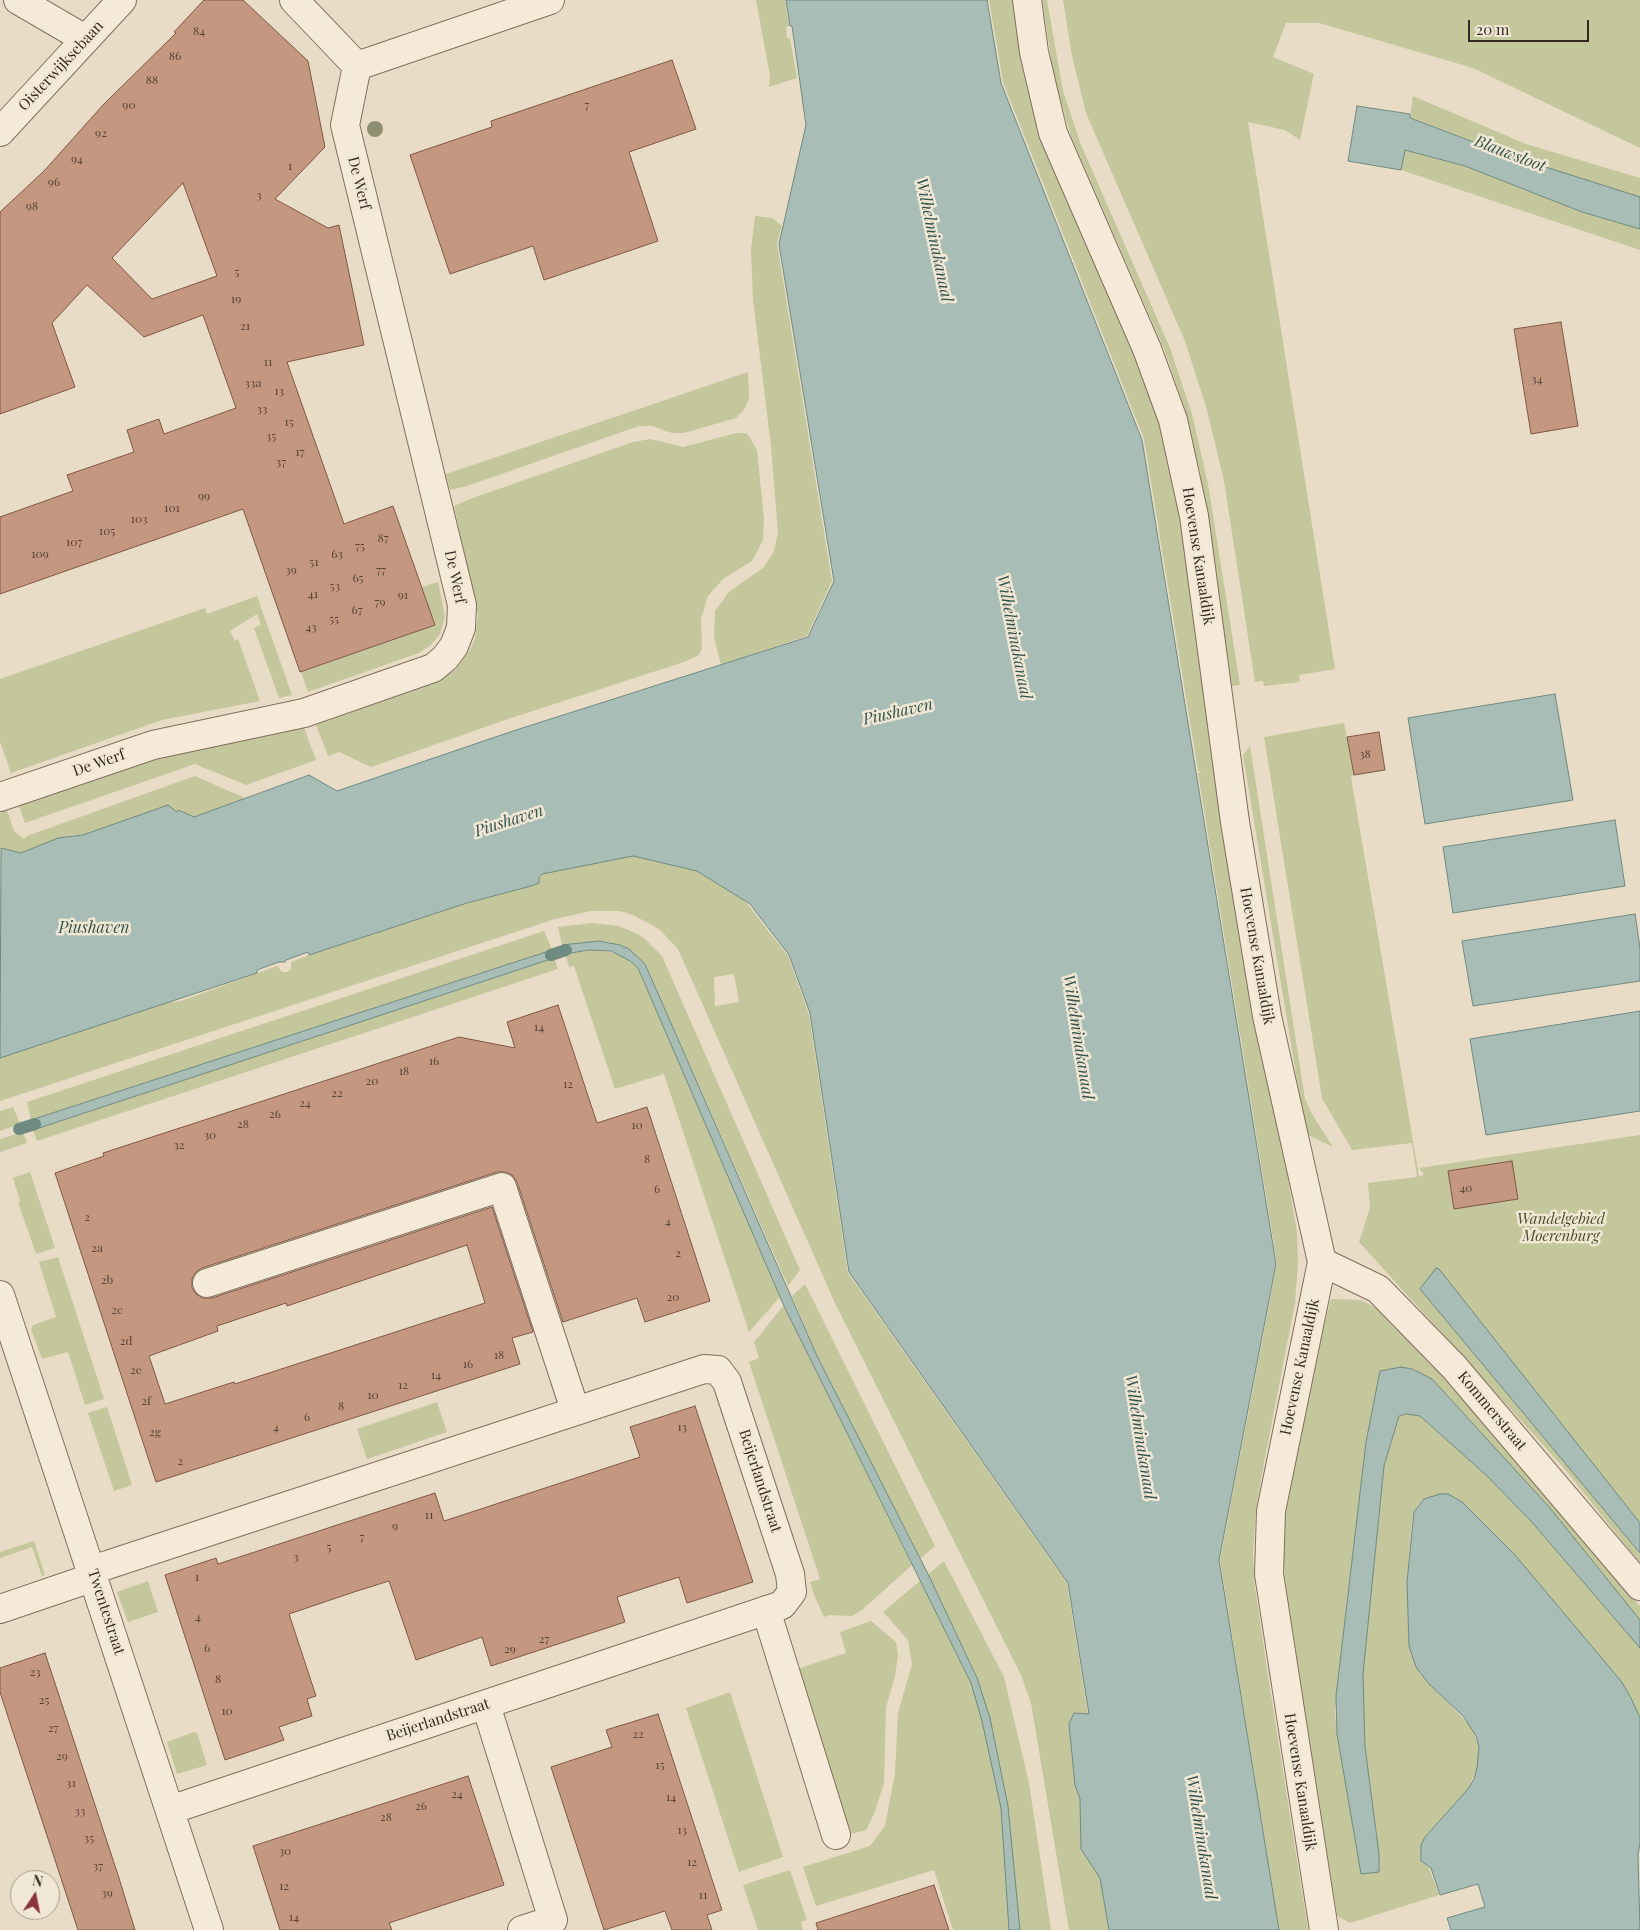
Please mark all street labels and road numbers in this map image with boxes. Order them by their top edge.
street label: Oisterwijksebaan [15,17,107,115]
street label: De Werf [344,155,374,211]
street label: Hoevense Kanaaldijk [1178,486,1218,626]
street label: De Werf [441,549,469,605]
street label: De Werf [71,746,127,780]
street label: Hoevense Kanaaldijk [1236,886,1278,1026]
street label: Hoevense Kanaaldijk [1277,1297,1323,1437]
street label: Kommerstraat [1454,1368,1530,1454]
street label: Beijerlandstraat [735,1427,785,1535]
street label: Twentestraat [84,1567,128,1657]
street label: Beijerlandstraat [384,1695,492,1745]
street label: Hoevense Kanaaldijk [1280,1712,1320,1852]

